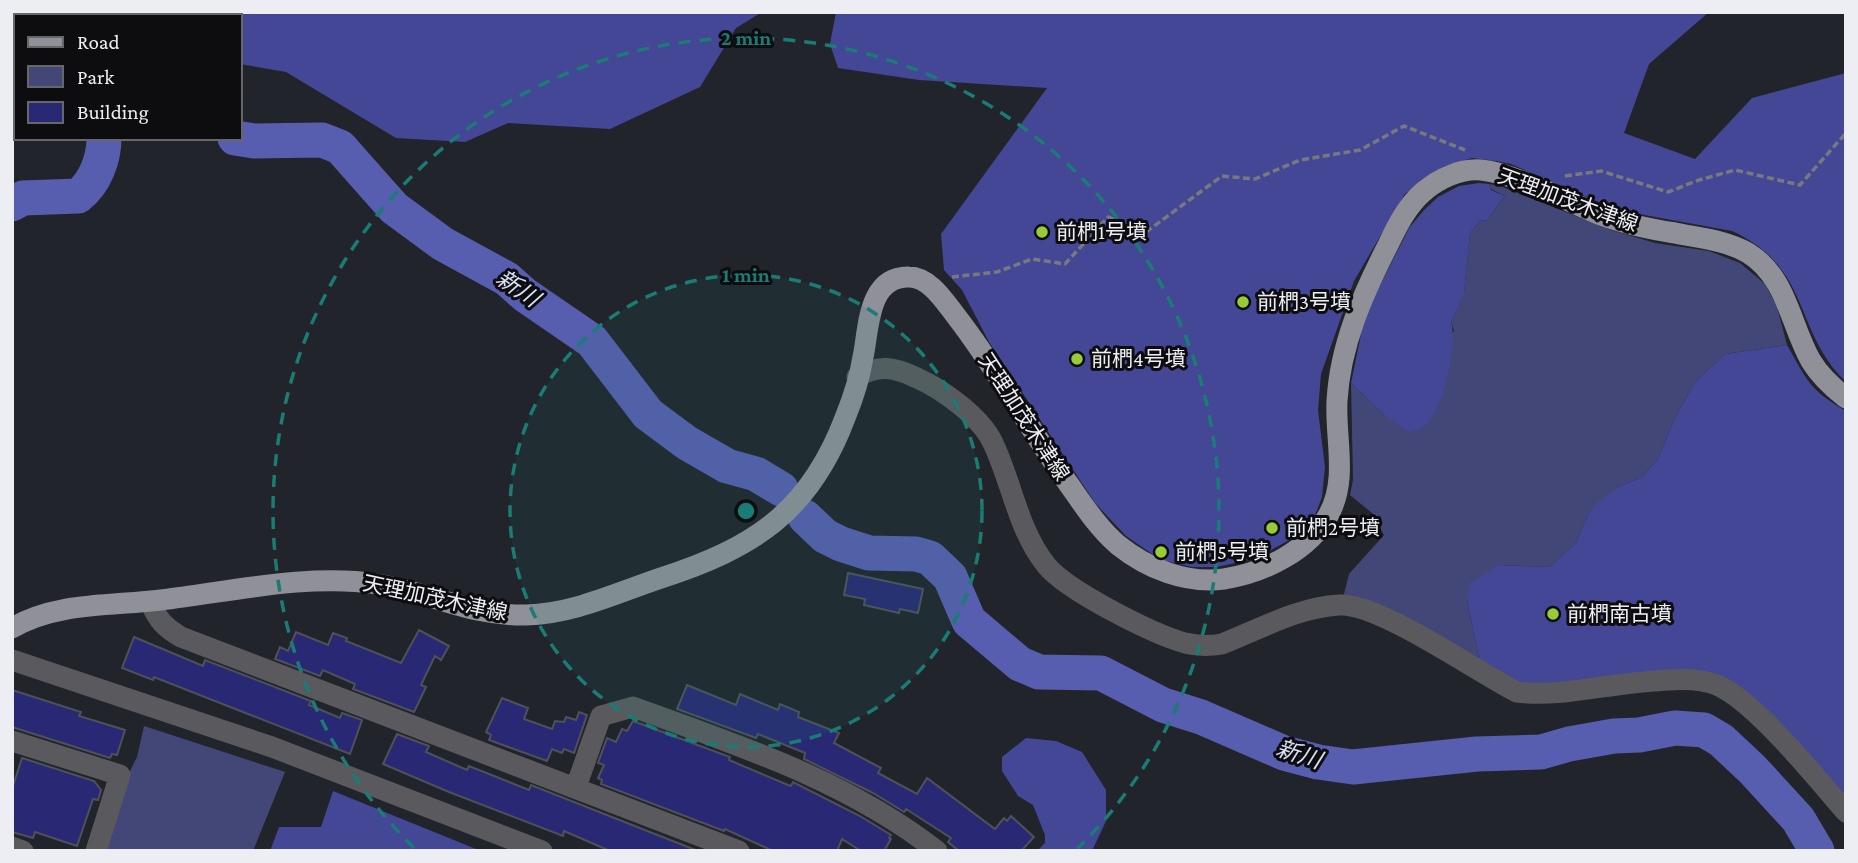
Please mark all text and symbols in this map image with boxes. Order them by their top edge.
legend [14,14,242,140]
text: 2 min [721,26,771,50]
text: Road [77,30,120,54]
text: Park [77,65,114,89]
text: Building [77,100,149,124]
street label: 天理加茂木津線 [1495,164,1641,236]
place label: 前椚1号墳 [1056,220,1147,244]
marker: 前椚1号墳 [1034,224,1050,240]
text: 1 min [722,263,770,287]
water label: 新川 [492,264,547,313]
place label: 前椚3号墳 [1257,290,1351,314]
marker: 前椚3号墳 [1235,294,1251,310]
place label: 前椚4号墳 [1091,347,1186,371]
street label: 天理加茂木津線 [974,349,1074,485]
marker: 前椚4号墳 [1069,351,1085,367]
centre of rings [734,499,758,523]
place label: 前椚2号墳 [1286,516,1380,540]
marker: 前椚2号墳 [1264,520,1280,536]
place label: 前椚5号墳 [1175,540,1269,564]
marker: 前椚5号墳 [1153,544,1169,560]
street label: 天理加茂木津線 [361,571,509,625]
place label: 前椚南古墳 [1567,602,1672,626]
marker: 前椚南古墳 [1545,606,1561,622]
water label: 新川 [1273,735,1328,774]

